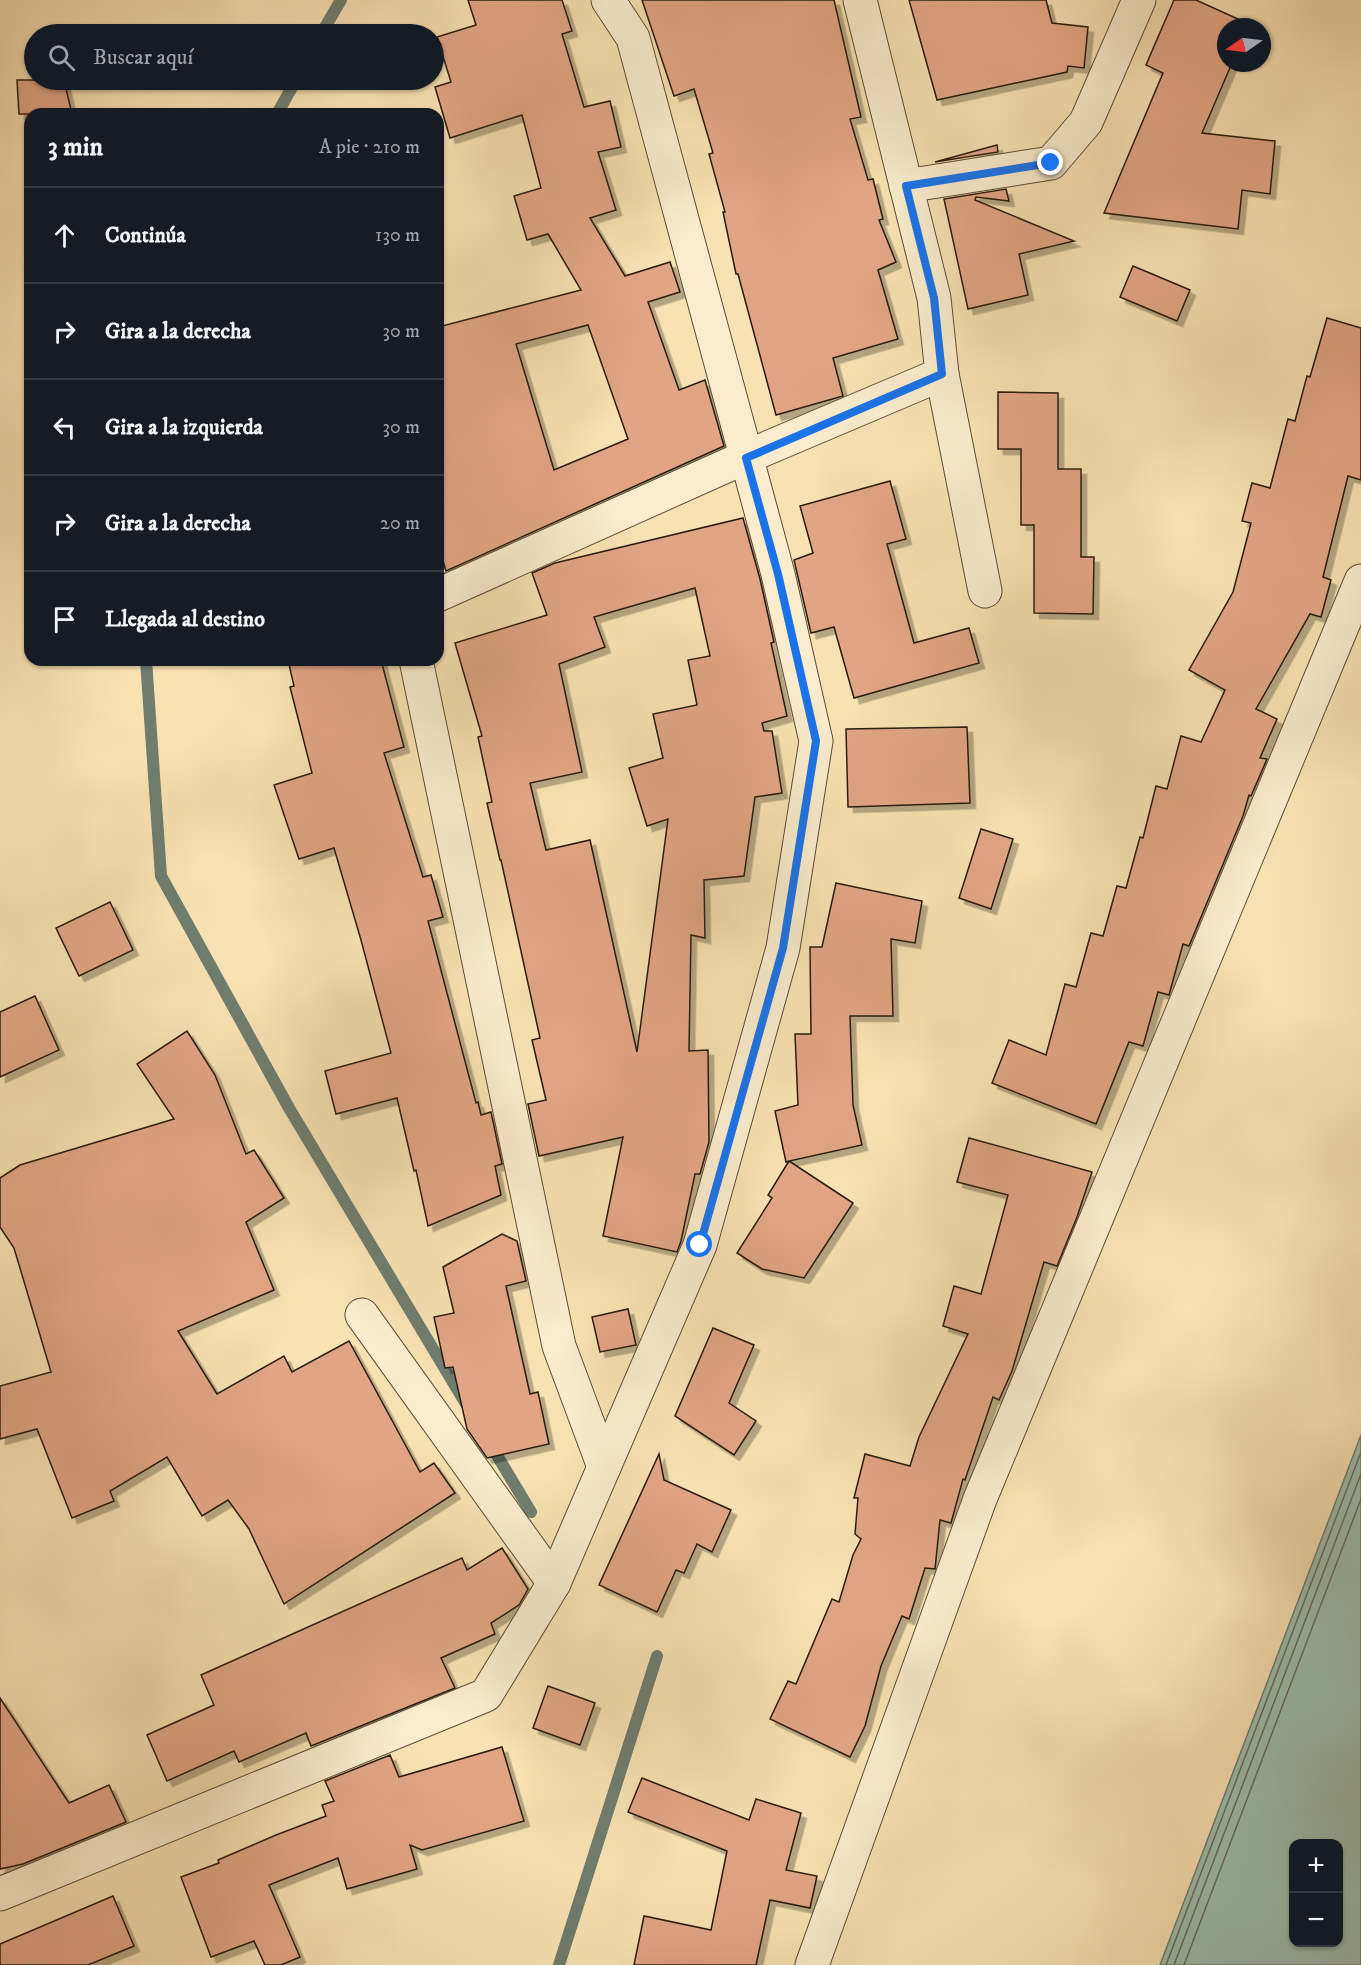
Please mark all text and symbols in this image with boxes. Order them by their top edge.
north arrow [1217,18,1271,72]
search box [24,24,444,90]
icon: search [45,41,78,74]
text: Buscar aquí [93,44,193,71]
text: 3 min [48,131,103,164]
text: A pie · 210 m [319,135,420,160]
route end [1037,149,1063,175]
icon: ahead [48,219,81,252]
text: Continúa [105,222,186,249]
text: 130 m [375,223,420,248]
icon: right [48,315,81,348]
text: Gira a la derecha [105,318,251,345]
text: 30 m [382,319,420,344]
icon: left [48,411,81,444]
text: Gira a la izquierda [105,414,263,441]
text: 30 m [382,415,420,440]
icon: right [48,507,81,540]
text: Gira a la derecha [105,510,251,537]
text: 20 m [380,511,420,536]
icon: arrive [48,603,81,636]
text: Llegada al destino [105,606,265,633]
route start [686,1231,712,1257]
map controls [1289,1839,1343,1947]
button: + [1289,1839,1343,1893]
button: − [1289,1893,1343,1947]

